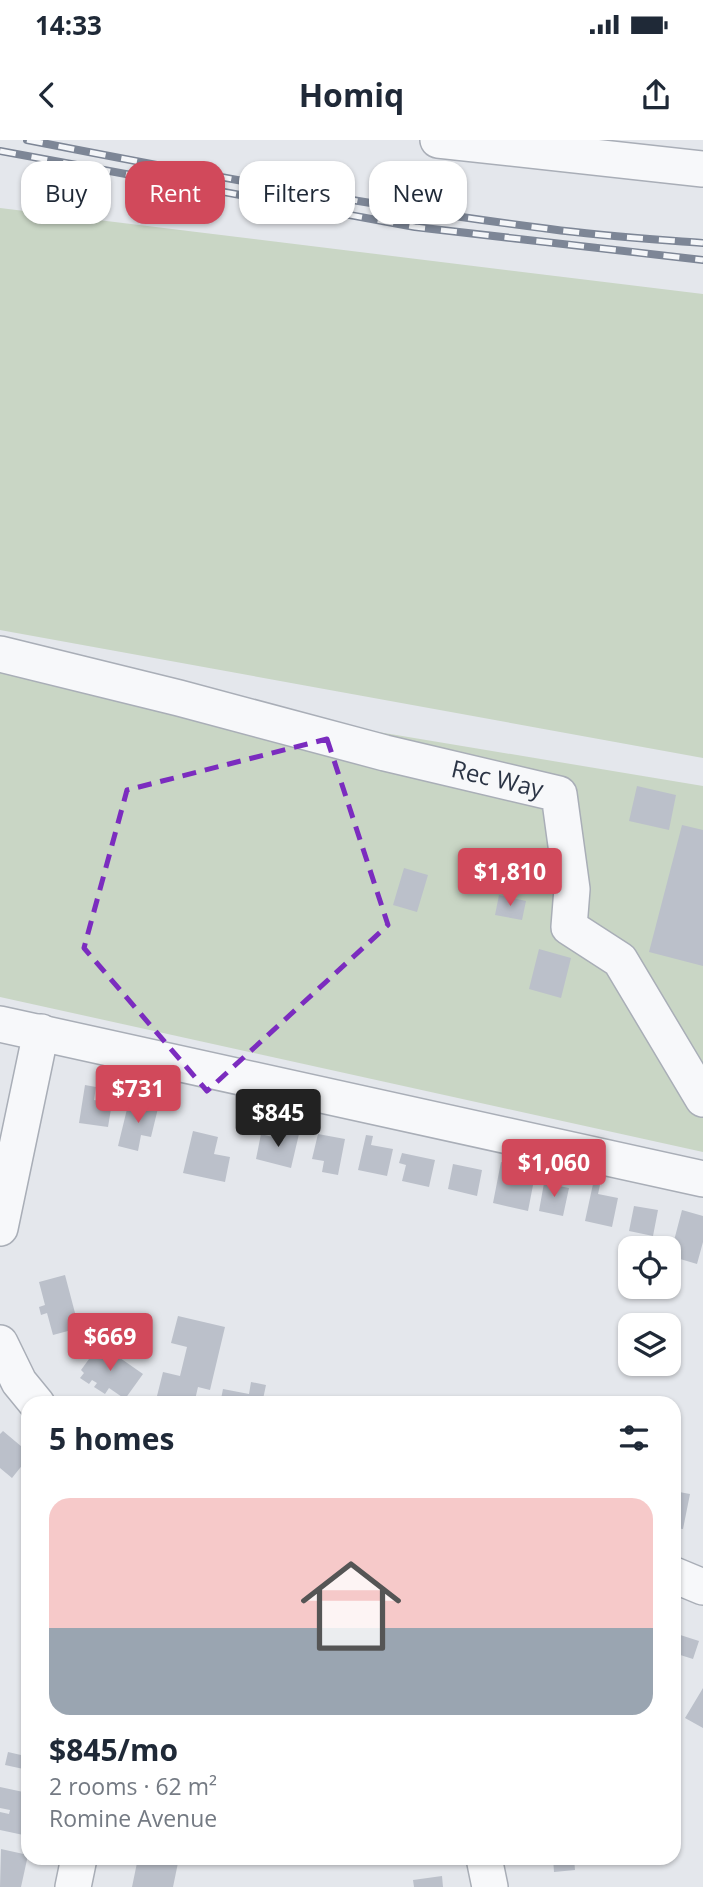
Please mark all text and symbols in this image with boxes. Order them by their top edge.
text: 14:33 [35,7,102,43]
text: Homiq [299,73,404,116]
icon: back [28,76,66,114]
icon: share [637,76,675,114]
chip: Buy [21,161,111,224]
chip: Rent [125,161,225,224]
chip: Filters [239,161,355,224]
chip: New [369,161,467,224]
street label: Rec Way [448,751,548,805]
pin: $1,810 [453,848,567,908]
text: $1,810 [474,855,546,887]
pin: $731 [97,1066,179,1125]
text: $731 [112,1072,164,1104]
pin: $845 [237,1090,319,1149]
text: $845 [252,1096,304,1128]
pin: $1,060 [497,1140,611,1199]
text: $1,060 [518,1146,590,1178]
map controls [618,1236,681,1376]
button: locate [618,1236,681,1299]
button: layers [618,1313,681,1376]
pin: $669 [69,1314,151,1373]
text: $669 [84,1320,136,1352]
text: 5 homes [49,1418,174,1459]
icon: filters [615,1419,653,1457]
icon: home [288,1543,414,1669]
text: $845/mo [49,1729,178,1770]
text: 2 rooms · 62 m² [49,1770,217,1802]
text: Romine Avenue [49,1802,217,1834]

